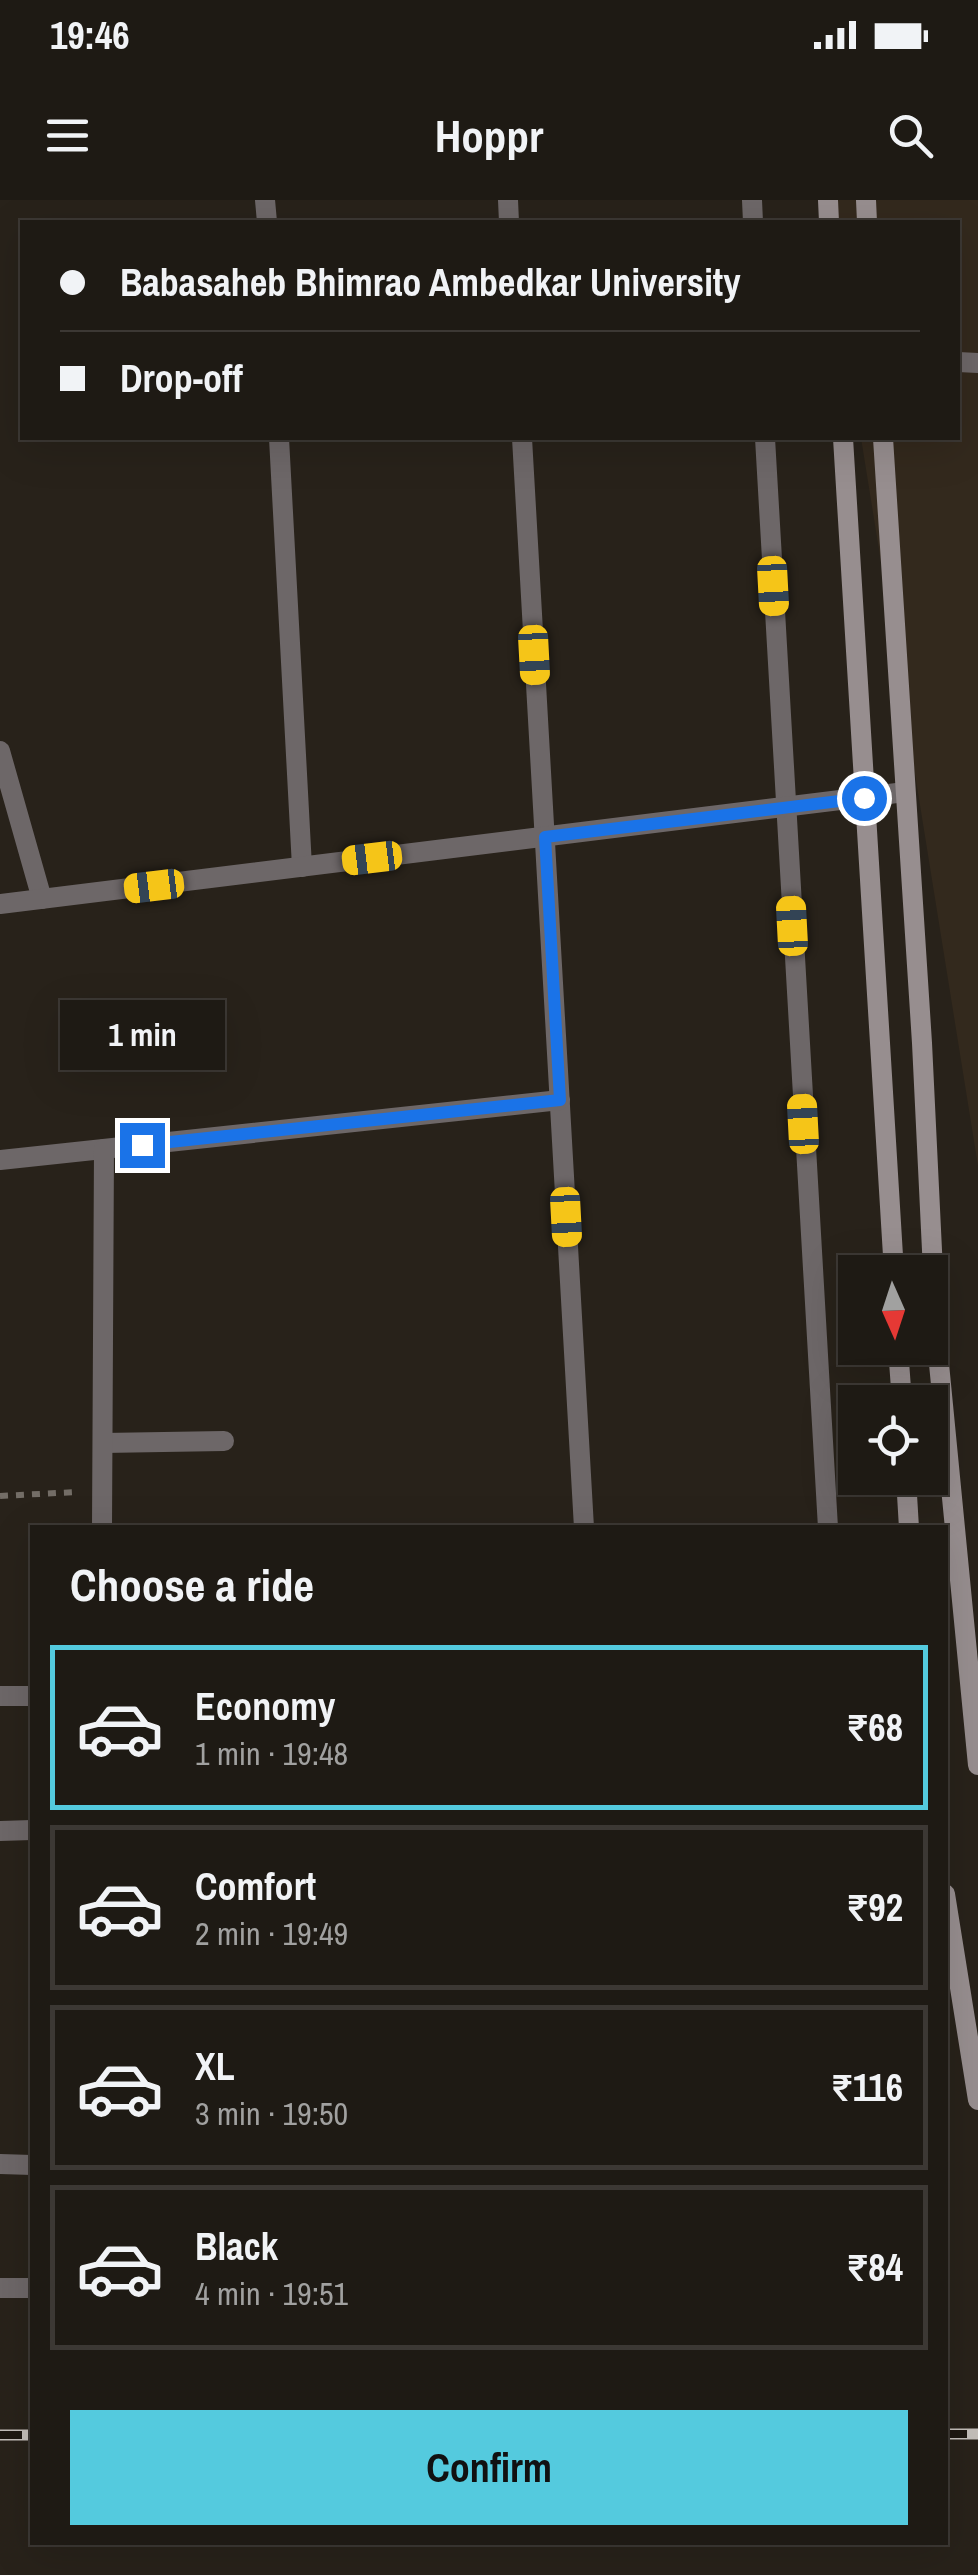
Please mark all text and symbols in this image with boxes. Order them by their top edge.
text: 19:46 [50,10,130,61]
text: Hoppr [435,105,543,166]
icon: menu [40,108,95,163]
icon: search [883,108,938,163]
text: Babasaheb Bhimrao Ambedkar University [120,257,741,308]
text: Drop-off [120,353,243,404]
car [756,555,790,617]
car [517,624,551,686]
route start [842,776,887,821]
car [340,839,404,877]
car [122,867,186,905]
car [775,895,809,957]
callout: 1 min [59,1000,224,1070]
text: 1 min [108,1013,177,1056]
car [786,1093,820,1155]
route end [120,1123,165,1168]
car [549,1186,583,1248]
north arrow [838,1255,948,1365]
map controls [838,1255,948,1495]
button: locate [838,1385,948,1495]
text: Choose a ride [70,1554,314,1615]
text: Economy [195,1681,335,1732]
icon: car [75,1683,165,1773]
text: ₹68 [846,1702,903,1753]
text: 1 min · 19:48 [195,1732,348,1775]
text: Comfort [195,1861,316,1912]
icon: car [75,1863,165,1953]
text: ₹92 [846,1882,903,1933]
text: 2 min · 19:49 [195,1912,348,1955]
text: XL [195,2041,235,2092]
icon: car [75,2043,165,2133]
text: ₹116 [831,2062,903,2113]
text: 3 min · 19:50 [195,2092,348,2135]
text: Black [195,2221,278,2272]
icon: car [75,2223,165,2313]
text: ₹84 [846,2242,903,2293]
text: 4 min · 19:51 [195,2272,348,2315]
button: Confirm [70,2410,908,2525]

